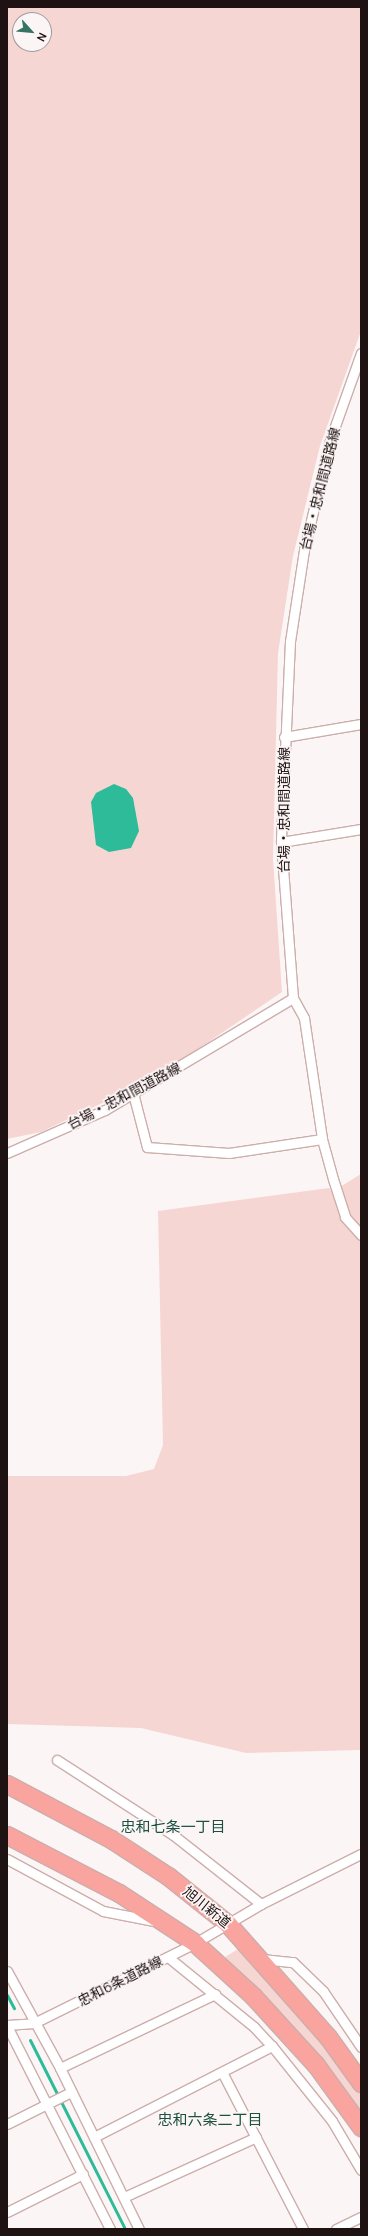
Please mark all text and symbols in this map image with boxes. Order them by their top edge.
north arrow [12,12,52,52]
text: N [34,30,51,44]
street label: 台場・忠和間道路線 [297,426,343,552]
street label: 台場・忠和間道路線 [276,747,292,873]
street label: 台場・忠和間道路線 [64,1059,184,1133]
district label: 忠和七条一丁目 [121,1818,225,1836]
street label: 旭川新道 [180,1883,234,1931]
street label: 忠和6条道路線 [75,1952,165,2010]
district label: 忠和六条二丁目 [158,2111,262,2129]

